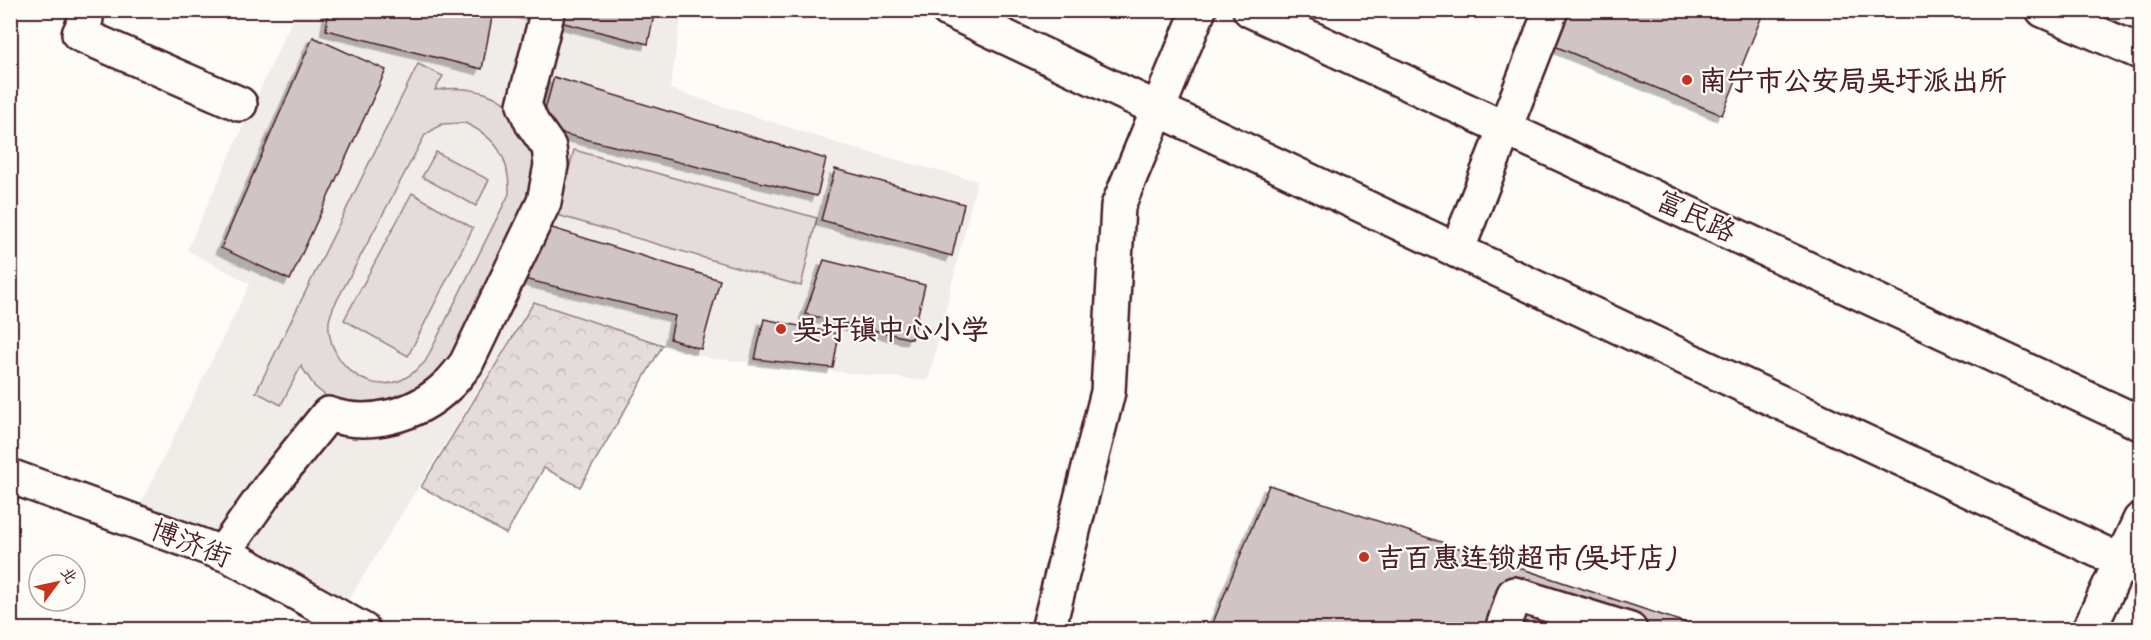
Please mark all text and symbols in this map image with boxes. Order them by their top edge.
place label: 南宁市公安局吴圩派出所 [1699,63,2007,98]
marker: 南宁市公安局吴圩派出所 [1680,73,1694,87]
street label: 富民路 [1651,182,1741,250]
place label: 吴圩镇中心小学 [793,312,989,347]
marker: 吴圩镇中心小学 [774,322,788,336]
street label: 博济街 [146,512,236,574]
place label: 吉百惠连锁超市(吴圩店) [1376,540,1676,575]
marker: 吉百惠连锁超市(吴圩店) [1357,550,1371,564]
north arrow [27,553,87,613]
text: 北 [56,563,81,588]

